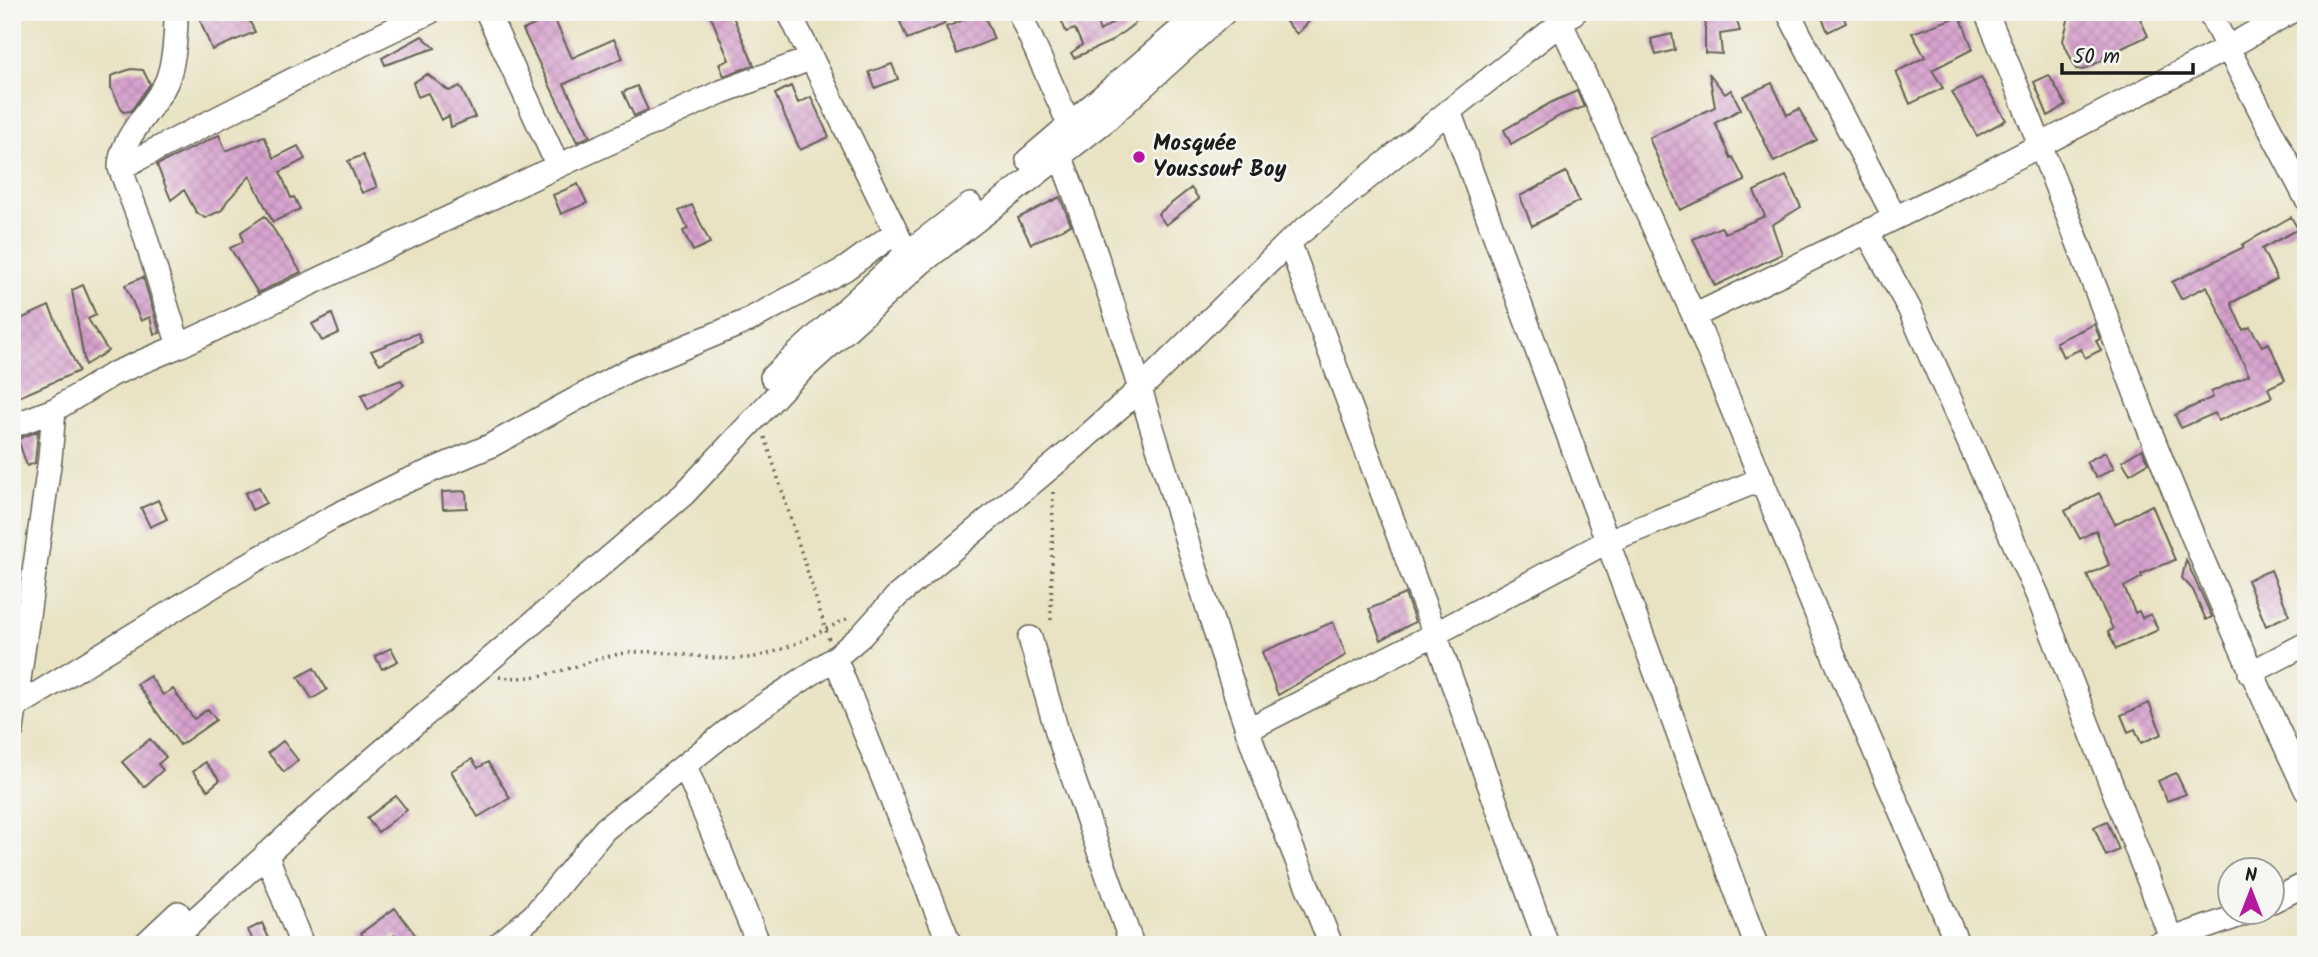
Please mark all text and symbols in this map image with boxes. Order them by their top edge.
scale bar [2062,32,2194,76]
text: 50 m [2073,41,2120,74]
place label: Mosquée Youssouf Boy [1153,126,1286,188]
marker: Mosquée Youssouf Boy [1131,149,1147,165]
north arrow [2216,856,2286,926]
text: N [2245,861,2257,891]

